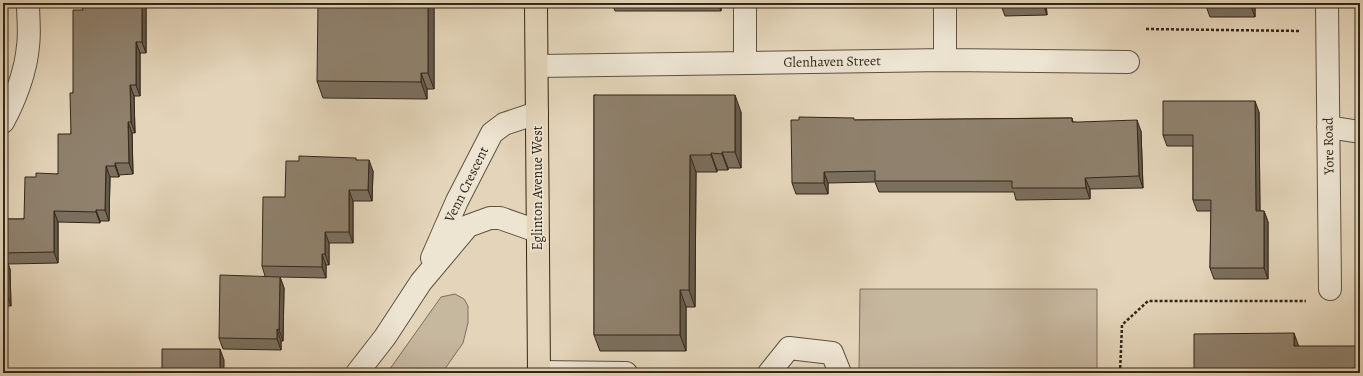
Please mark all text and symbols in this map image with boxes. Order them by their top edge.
street label: Glenhaven Street [783,51,881,72]
street label: Yore Road [1318,117,1339,176]
street label: Eglinton Avenue West [528,125,547,250]
street label: Venn Crescent [440,143,493,226]

